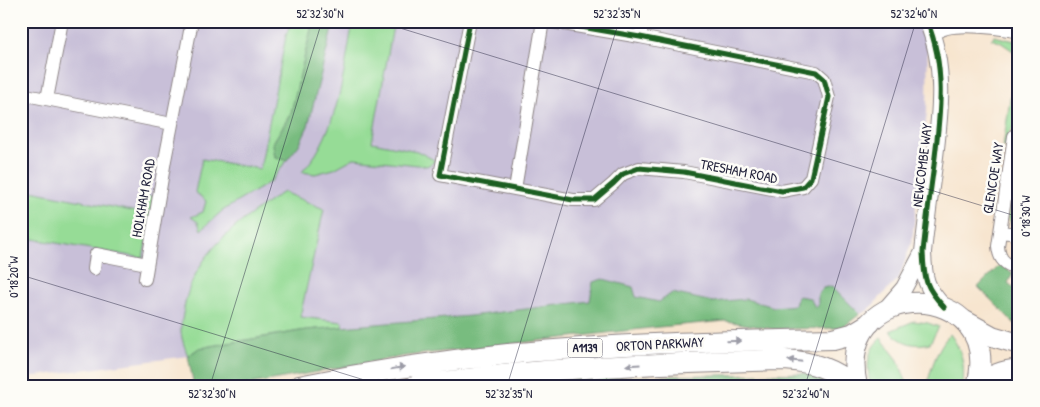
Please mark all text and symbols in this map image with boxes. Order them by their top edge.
text: 52°32'30"N [296,5,344,22]
text: 52°32'35"N [594,5,640,22]
text: 52°32'40"N [891,5,937,22]
street label: NEWCOMBE WAY [907,121,936,208]
street label: GLENCOE WAY [977,140,1008,215]
street label: TRESHAM ROAD [699,154,780,187]
street label: HOLKHAM ROAD [126,157,159,239]
text: 0°18'30"W [1017,195,1034,237]
text: 0°18'20"W [5,256,22,298]
street label: ORTON PARKWAY [616,332,705,355]
one-way arrow [727,337,743,345]
road number: A1139 [568,338,602,358]
one-way arrow [787,357,803,365]
one-way arrow [625,362,641,370]
one-way arrow [391,364,407,372]
text: 52°32'30"N [188,385,236,402]
text: 52°32'35"N [486,385,532,402]
text: 52°32'40"N [783,385,829,402]

